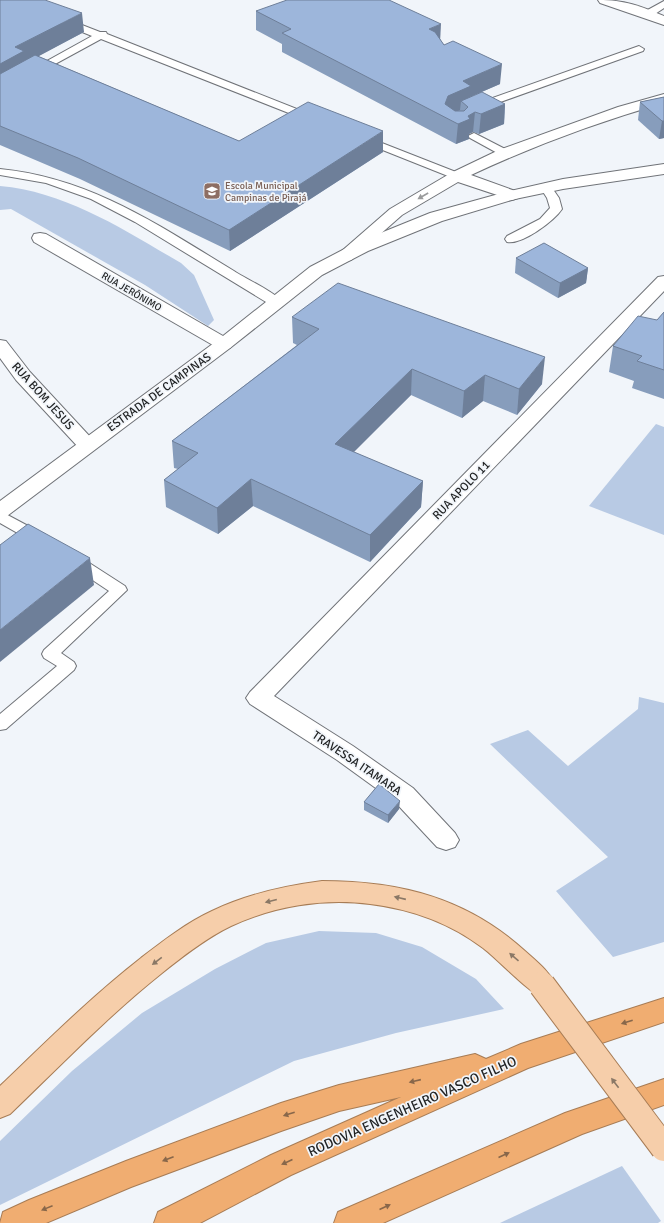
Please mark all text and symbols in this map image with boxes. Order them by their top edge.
place label: Escola Municipal Campinas de Pirajá [225,180,307,204]
school or university icon: Escola Municipal Campinas de Pirajá [202,181,222,201]
one-way arrow [417,193,429,200]
street label: RUA JERÔNIMO [99,270,164,314]
street label: ESTRADA DE CAMPINAS [104,349,215,435]
street label: RUA BOM JESUS [8,359,77,433]
street label: RUA APOLO 11 [429,458,493,523]
street label: TRAVESSA ITAMARA [309,728,405,799]
one-way arrow [394,895,406,901]
one-way arrow [265,898,277,904]
one-way arrow [509,953,519,962]
one-way arrow [152,957,163,965]
one-way arrow [621,1019,633,1025]
street label: RODOVIA ENGENHEIRO VASCO FILHO [305,1053,519,1160]
one-way arrow [611,1077,620,1088]
one-way arrow [409,1078,421,1084]
one-way arrow [283,1111,295,1117]
one-way arrow [498,1151,510,1157]
one-way arrow [161,1157,173,1163]
one-way arrow [281,1159,293,1165]
one-way arrow [379,1204,390,1210]
one-way arrow [40,1205,52,1211]

